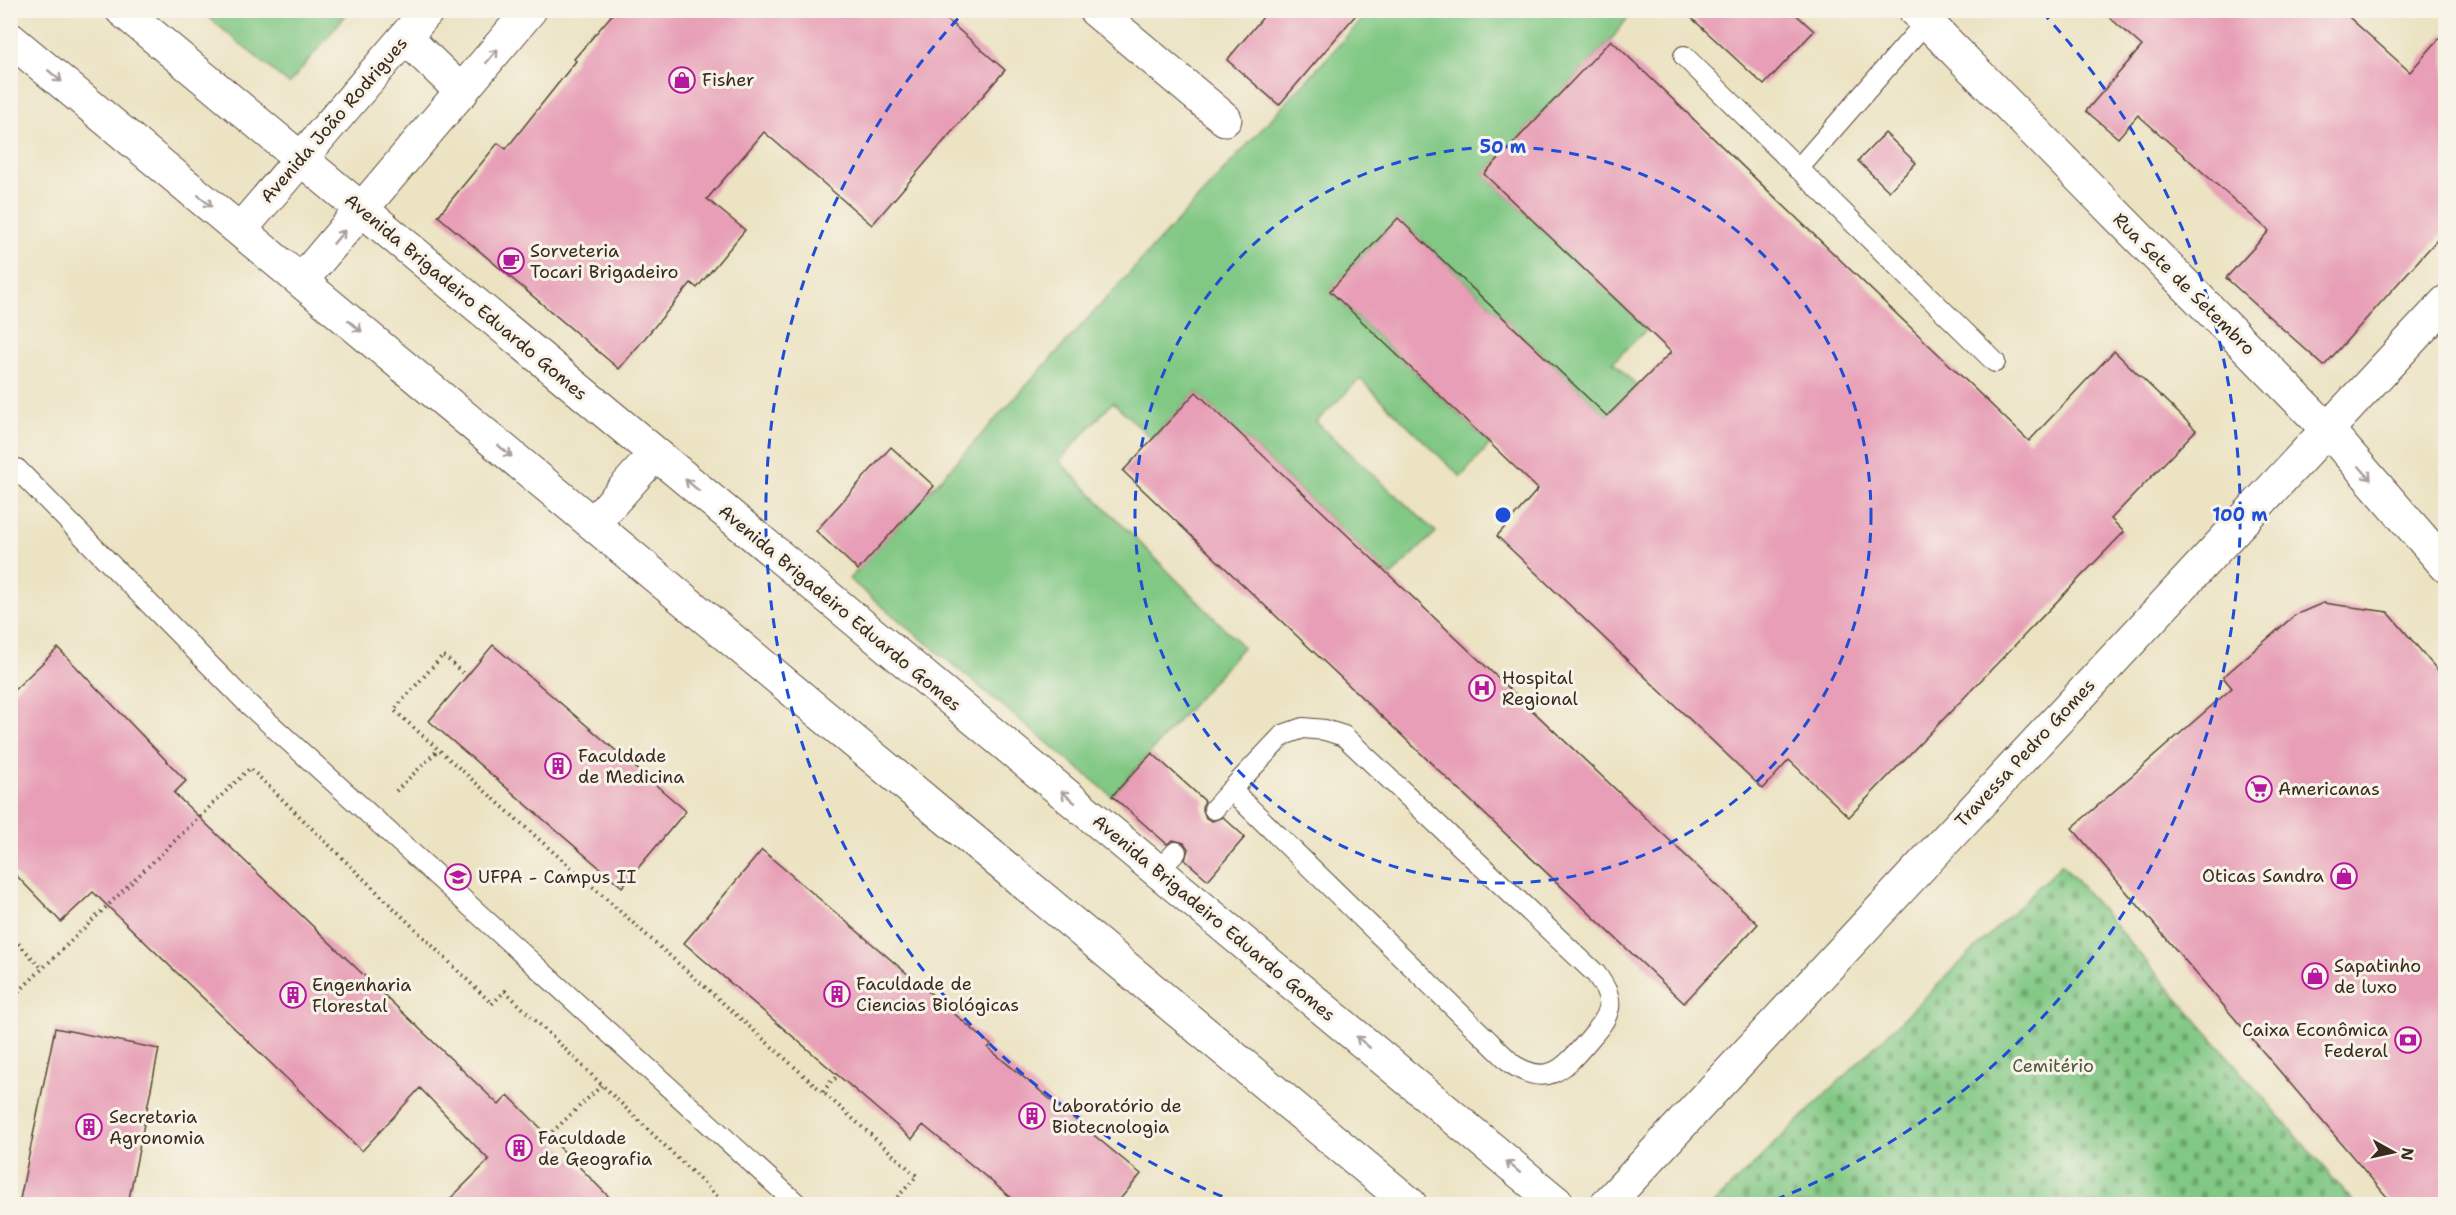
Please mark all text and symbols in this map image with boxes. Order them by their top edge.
street label: Avenida João Rodrigues [255,32,413,208]
one-way arrow [485,49,499,64]
shop icon: Fisher [667,65,697,95]
place label: Fisher [702,68,755,92]
one-way arrow [47,70,63,83]
text: 50 m [1480,135,1527,159]
street label: Avenida Brigadeiro Eduardo Gomes [339,188,593,406]
one-way arrow [197,194,212,208]
street label: Rua Sete de Setembro [2108,208,2260,360]
one-way arrow [332,230,346,245]
place label: Sorveteria Tocari Brigadeiro [530,239,678,284]
cafe icon: Sorveteria Tocari Brigadeiro [496,246,526,276]
one-way arrow [347,320,363,333]
one-way arrow [497,444,512,458]
one-way arrow [2358,465,2372,480]
one-way arrow [684,478,700,491]
street label: Avenida Brigadeiro Eduardo Gomes [713,499,967,717]
text: 100 m [2212,503,2268,527]
centre of rings [1493,505,1513,525]
place label: Hospital Regional [1502,666,1579,711]
hospital icon: Hospital Regional [1467,673,1497,703]
street label: Travessa Pedro Gomes [1950,673,2100,833]
place label: Faculdade de Medicina [578,744,684,789]
building icon: Faculdade de Medicina [543,751,573,781]
supermarket icon: Americanas [2244,774,2274,804]
place label: Americanas [2278,777,2380,801]
one-way arrow [1061,790,1076,804]
street label: Avenida Brigadeiro Eduardo Gomes [1087,809,1341,1027]
shop icon: Oticas Sandra [2329,861,2359,891]
school or university icon: UFPA - Campus II [443,862,473,892]
place label: Oticas Sandra [2202,864,2324,888]
place label: UFPA - Campus II [478,865,637,889]
place label: Sapatinho de luxo [2334,954,2421,999]
shop icon: Sapatinho de luxo [2300,961,2330,991]
place label: Faculdade de Ciencias Biológicas [856,972,1019,1017]
place label: Engenharia Florestal [312,973,411,1018]
building icon: Faculdade de Ciencias Biológicas [822,979,852,1009]
building icon: Engenharia Florestal [278,980,308,1010]
place label: Caixa Econômica Federal [2242,1018,2389,1063]
bank icon: Caixa Econômica Federal [2393,1025,2423,1055]
one-way arrow [1355,1036,1371,1049]
park label: Cemitério [2012,1054,2094,1078]
place label: Laboratório de Biotecnologia [1052,1094,1182,1139]
building icon: Laboratório de Biotecnologia [1017,1101,1047,1131]
place label: Secretaria Agronomia [109,1105,205,1150]
building icon: Secretaria Agronomia [74,1112,104,1142]
north arrow [2363,1122,2423,1182]
place label: Faculdade de Geografia [538,1126,652,1171]
building icon: Faculdade de Geografia [504,1133,534,1163]
text: N [2396,1146,2419,1162]
one-way arrow [1506,1160,1521,1174]

